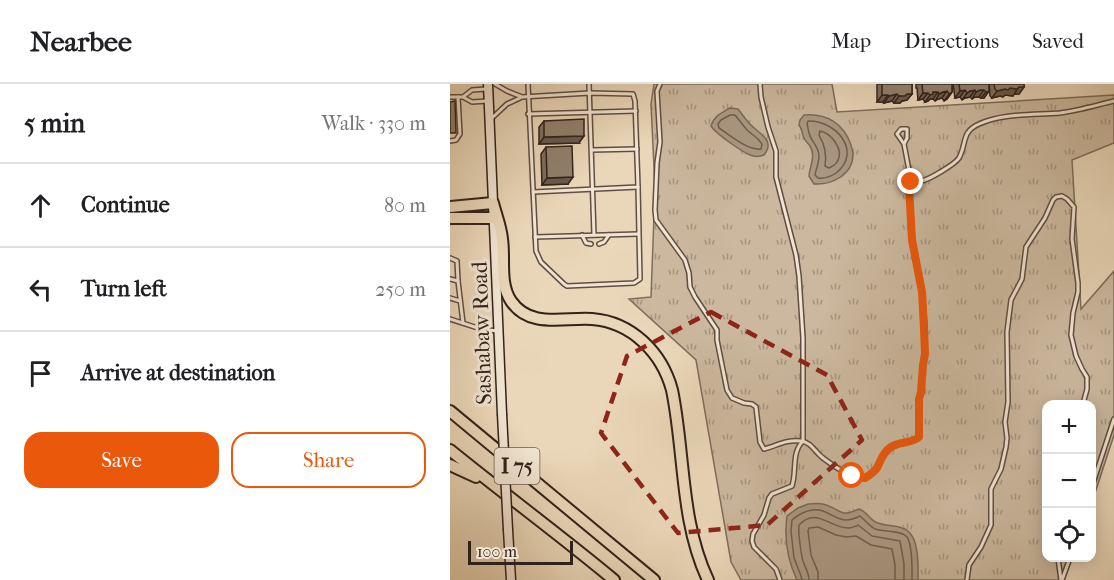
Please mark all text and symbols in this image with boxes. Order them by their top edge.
text: Nearbee [30,25,132,58]
text: Map [831,29,871,53]
text: Directions [904,29,999,53]
text: Saved [1032,29,1084,53]
text: 5 min [24,108,85,139]
text: Walk · 330 m [322,112,426,135]
route end [897,168,923,194]
icon: ahead [24,189,57,222]
text: Continue [81,192,170,218]
text: 80 m [384,194,426,217]
street label: Sashabaw Road [466,260,497,405]
icon: left [24,273,57,306]
text: Turn left [81,276,167,302]
text: 250 m [375,278,426,301]
icon: arrive [24,357,57,390]
text: Arrive at destination [81,360,275,386]
map controls [1042,400,1096,562]
button: + [1042,400,1096,454]
button: Save [24,432,219,488]
button: Share [231,432,426,488]
road number: I 75 [494,448,540,484]
button: − [1042,454,1096,508]
route start [838,462,864,488]
button: locate [1042,508,1096,562]
scale bar [468,538,573,566]
text: 100 m [477,542,517,561]

